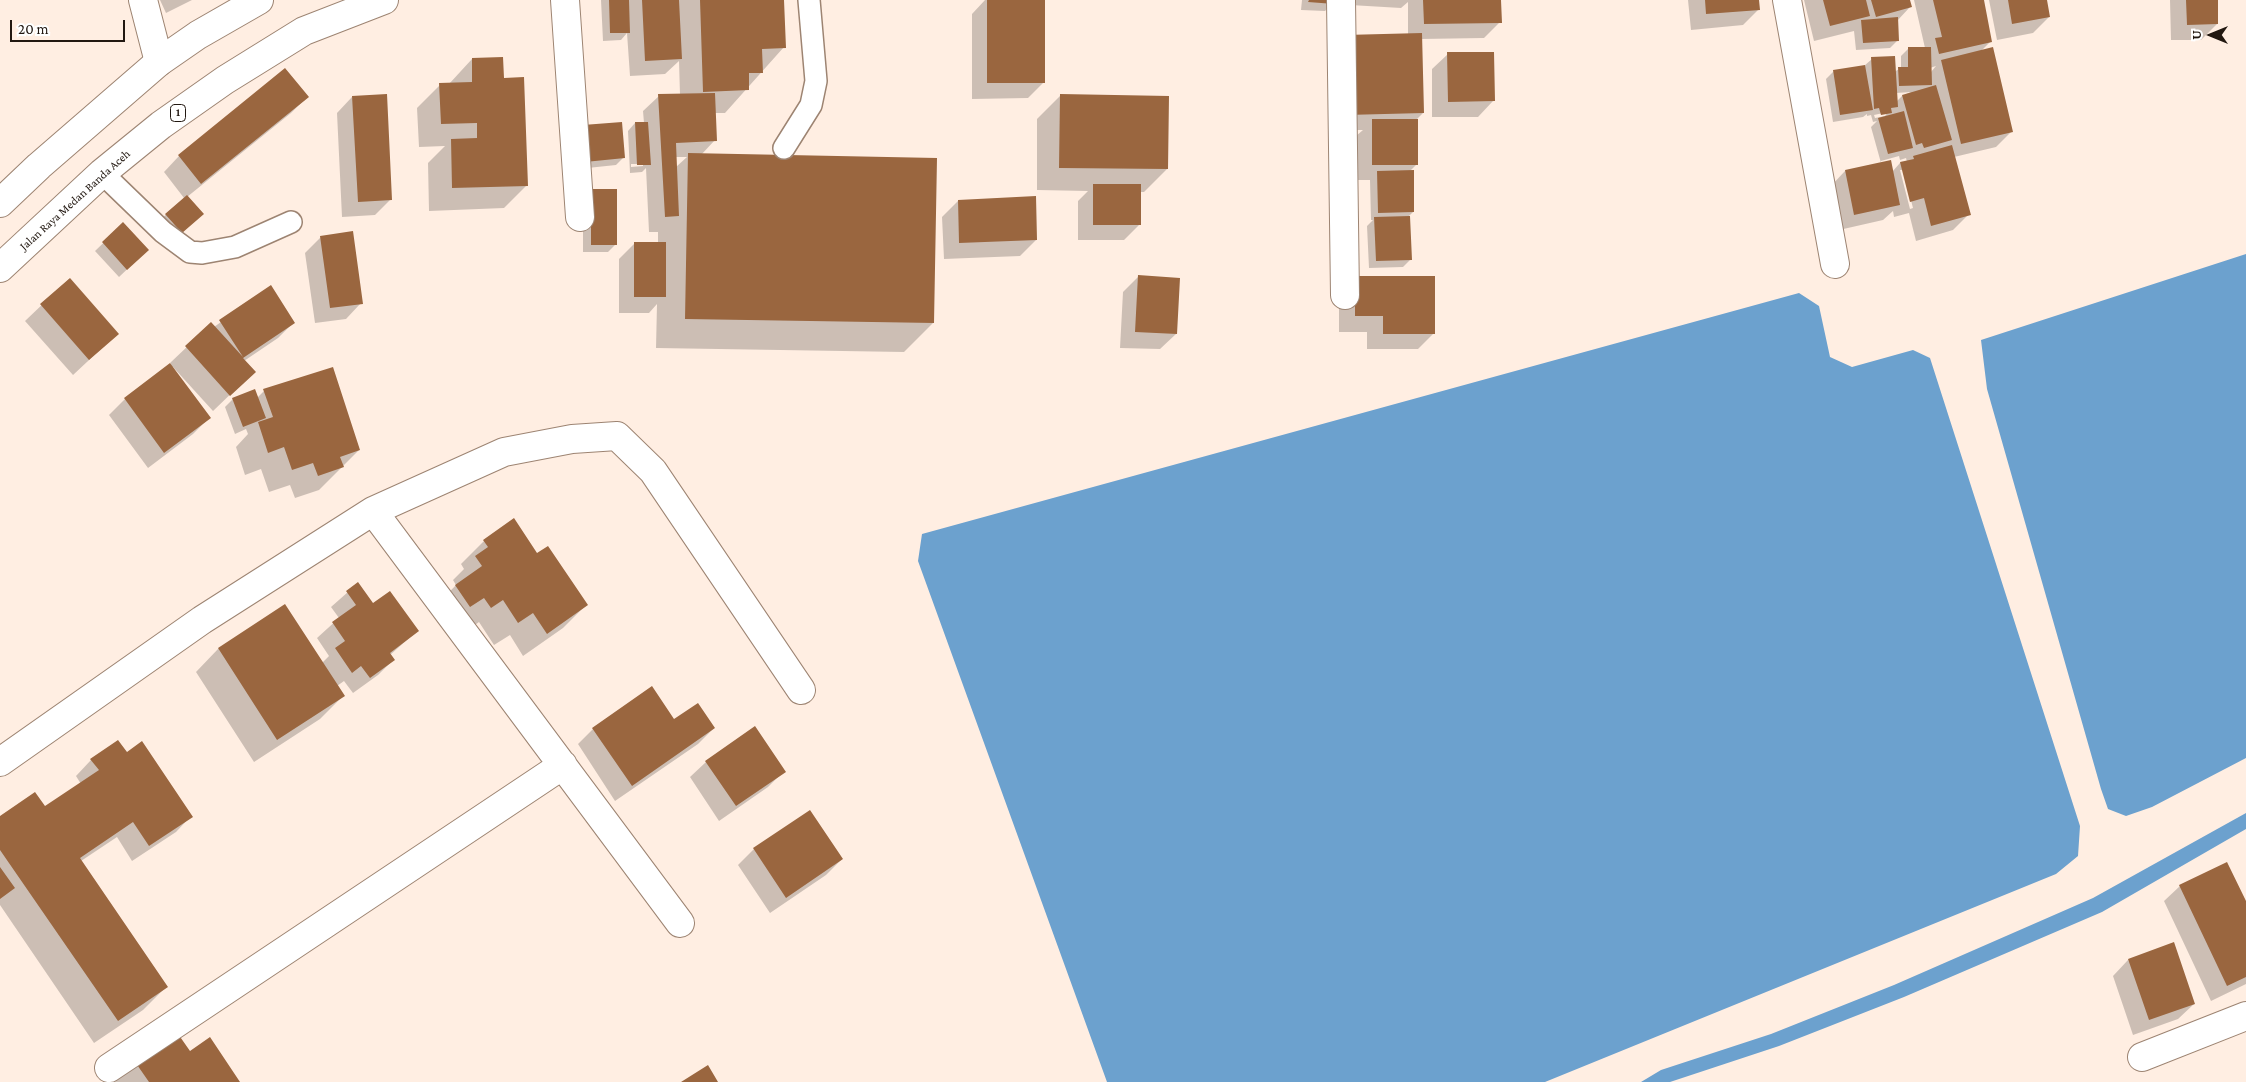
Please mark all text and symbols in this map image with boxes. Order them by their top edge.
scale bar [12,10,128,42]
north arrow [2186,10,2236,60]
text: 20 m [18,21,49,37]
text: U [2188,30,2204,40]
road number: 1 [170,105,186,122]
street label: Jalan Raya Medan Banda Aceh [17,147,133,253]

